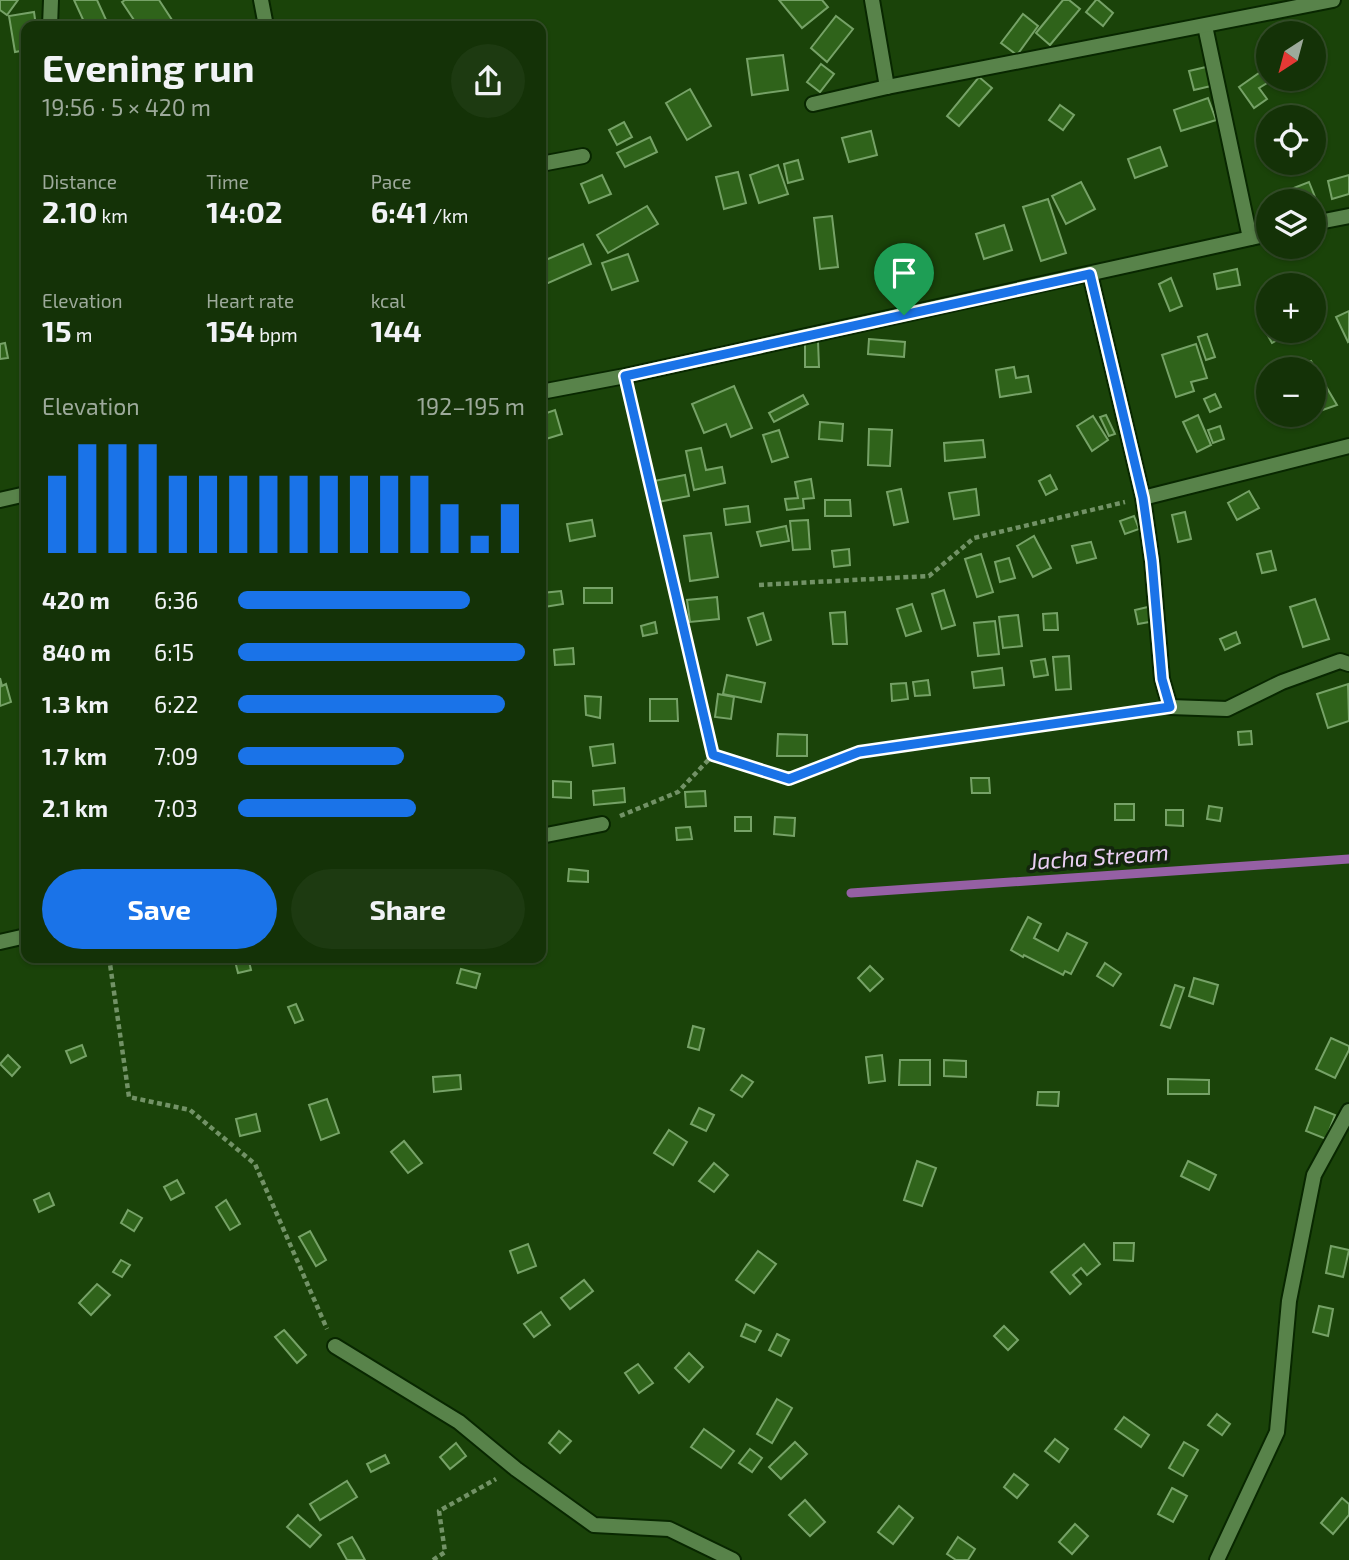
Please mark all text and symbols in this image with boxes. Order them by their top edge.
north arrow [1256,21,1326,91]
map controls [1256,21,1326,427]
text: Evening run [42,44,255,90]
button: share [451,44,525,118]
text: 19:56 · 5 × 420 m [42,93,211,121]
button: locate [1256,105,1326,175]
text: Distance [42,170,117,193]
text: Time [206,170,249,193]
text: Pace [371,170,412,193]
button: layers [1256,189,1326,259]
text: 2.10 [42,193,97,229]
text: 14:02 [206,193,282,229]
text: 6:41 [371,193,428,229]
text: km [97,204,128,227]
text: /km [428,204,469,227]
pin [874,243,934,315]
icon: arrive [885,254,923,292]
button: + [1256,273,1326,343]
text: Elevation [42,289,123,312]
text: Heart rate [206,289,294,312]
text: kcal [371,289,405,312]
text: 15 [42,312,72,348]
text: 154 [206,312,255,348]
text: 144 [371,312,422,348]
text: m [72,323,92,346]
text: bpm [255,323,298,346]
button: − [1256,357,1326,427]
text: Elevation [42,392,140,420]
text: 192–195 m [417,392,525,420]
text: 420 m [42,586,110,614]
text: 6:36 [154,586,199,614]
text: 840 m [42,638,111,666]
text: 6:15 [154,638,194,666]
text: 1.3 km [42,690,109,718]
text: 6:22 [154,690,198,718]
text: 1.7 km [42,742,107,770]
text: 7:09 [154,742,198,770]
text: 2.1 km [42,794,108,822]
text: 7:03 [154,794,198,822]
water label: Jacha Stream [1027,837,1170,875]
button: Save [42,869,277,949]
button: Share [291,869,525,949]

